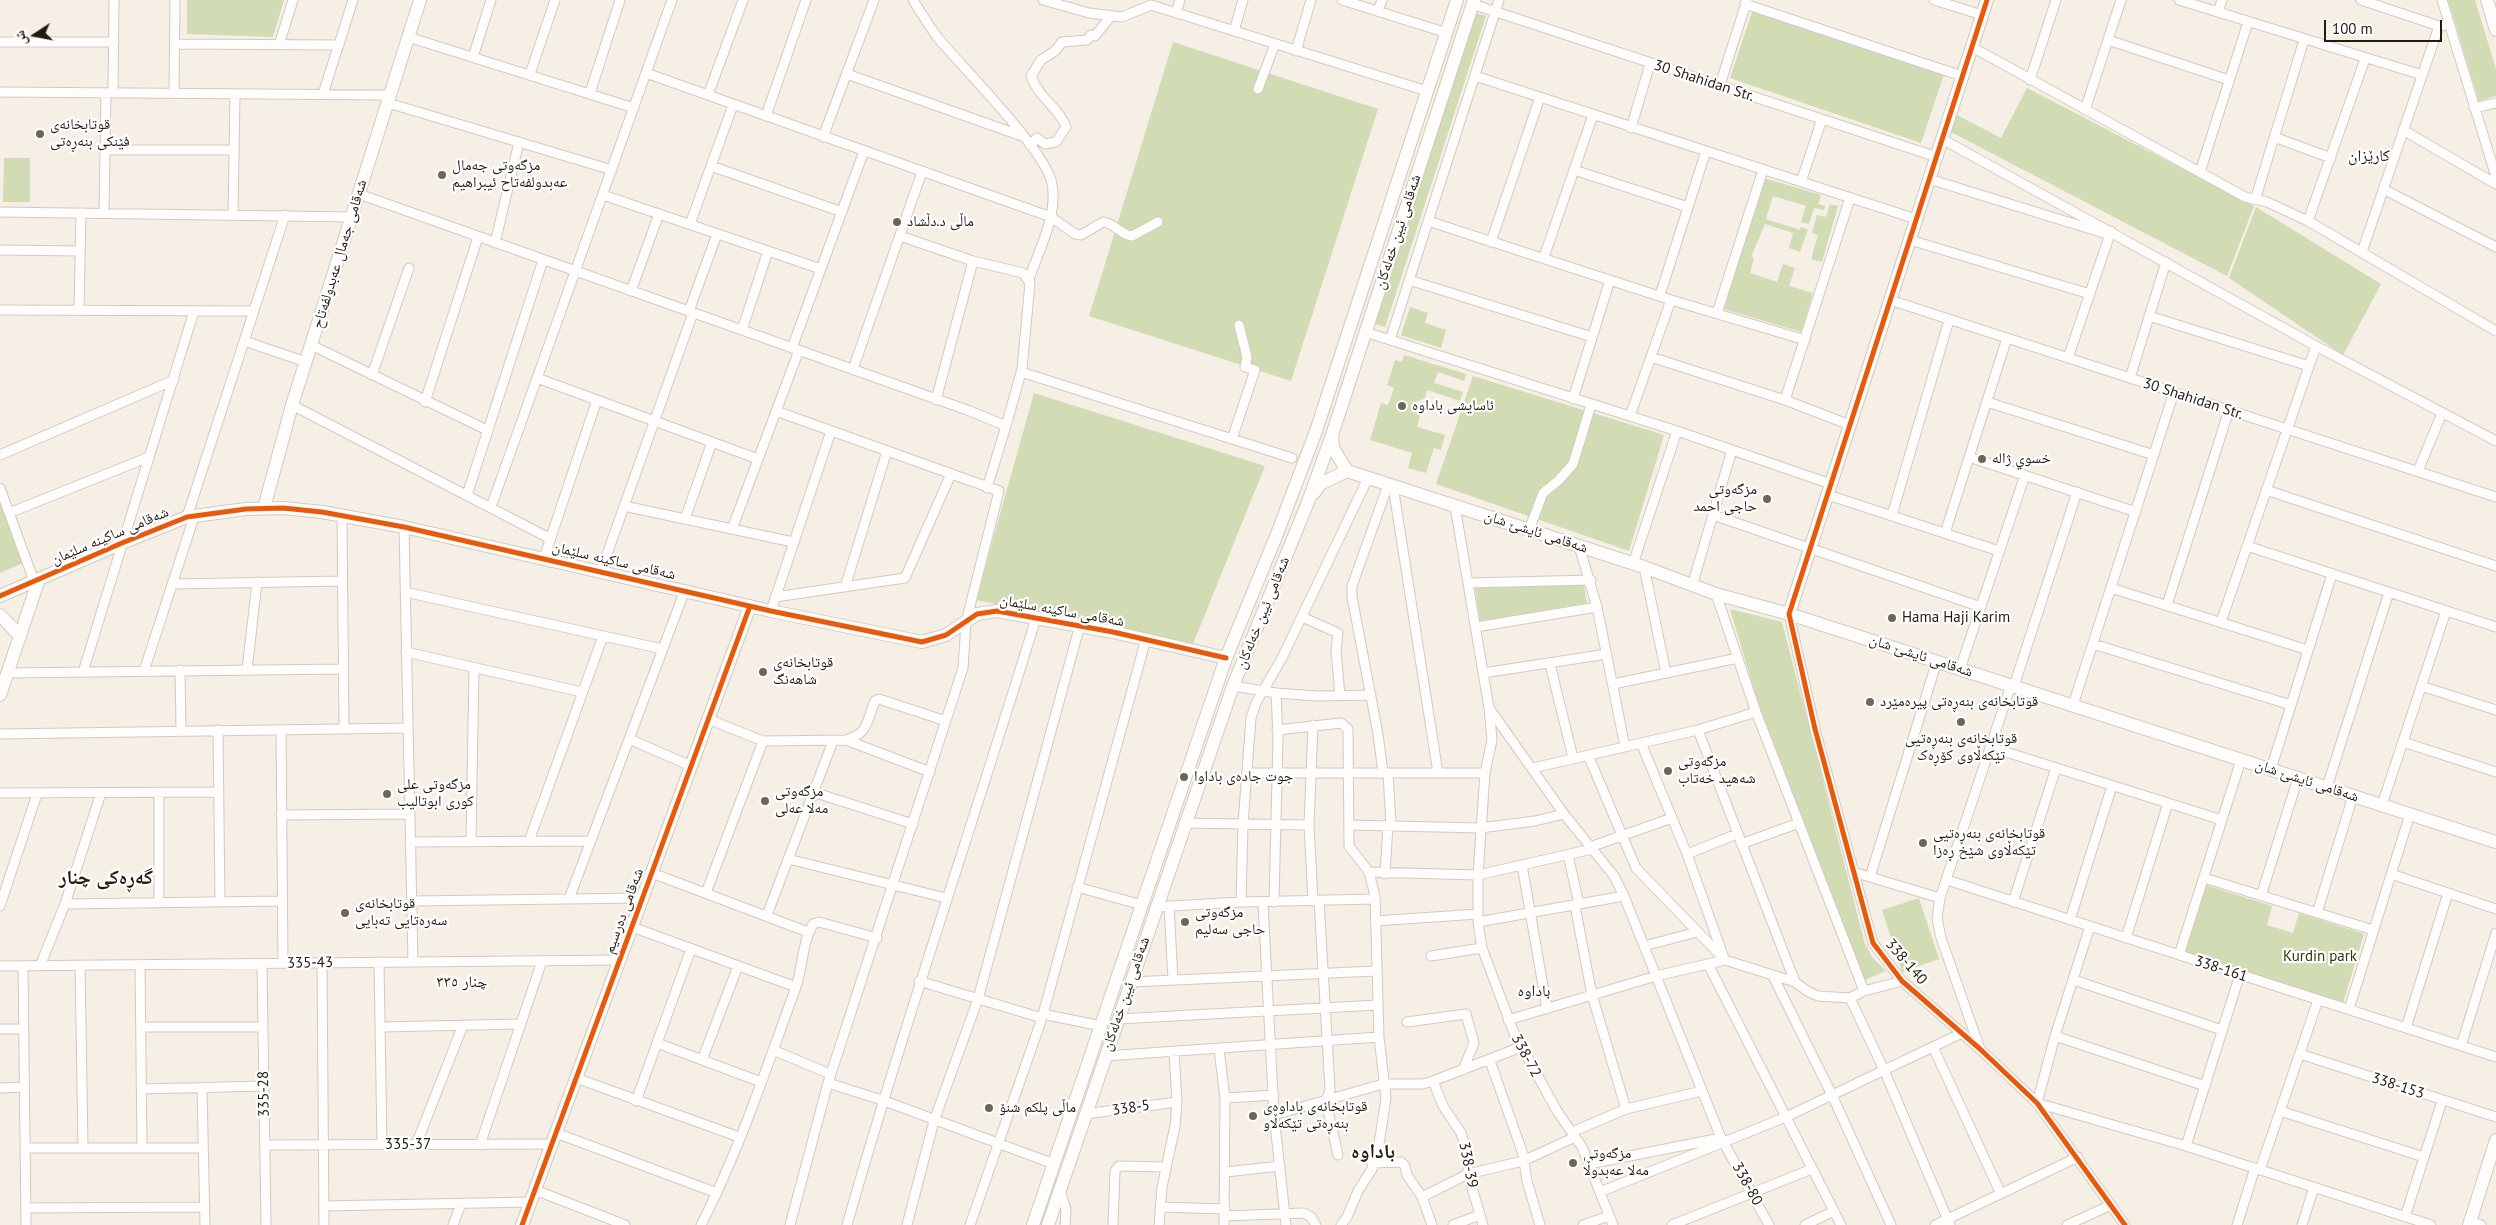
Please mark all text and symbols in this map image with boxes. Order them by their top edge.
north arrow [10,10,60,60]
scale bar [2326,10,2444,42]
text: 100 m [2332,19,2373,38]
text: ش [10,29,31,47]
street label: 30 Shahidan Str. [1652,56,1756,106]
place label: قوتابخانەی فێنکی بنەڕەتی [50,116,130,151]
marker: قوتابخانەی فێنکی بنەڕەتی [34,128,46,140]
district label: کارێزان [2348,146,2390,166]
place label: مزگەوتی جەمال عەبدولفەتاح ئیبراهیم [452,157,567,192]
marker: مزگەوتی جەمال عەبدولفەتاح ئیبراهیم [436,169,448,181]
street label: شەقامی ئیبن خەلەکان [1371,172,1425,292]
street label: شەقامی جەمال عەبدولفەتاح [309,177,371,331]
place label: ماڵی د.دڵشاد [907,213,974,231]
marker: ماڵی د.دڵشاد [891,216,903,228]
street label: 30 Shahidan Str. [2141,374,2245,424]
place label: ئاسايشى باداوه [1412,397,1494,415]
marker: ئاسايشى باداوه [1396,400,1408,412]
place label: خسوي ژاله [1992,450,2051,468]
marker: خسوي ژاله [1976,453,1988,465]
place label: مزگەوتی حاجی احمد [1693,481,1757,516]
marker: مزگەوتی حاجی احمد [1761,493,1773,505]
street label: شەقامی ساکینە سلێمان [48,503,172,569]
street label: شەقامی ئایشێ شان [1482,507,1590,557]
street label: شەقامی ساکینە سلێمان [551,538,677,584]
street label: شەقامی ئیبن خەلەکان [1232,554,1294,672]
street label: شەقامی ساکینە سلێمان [998,591,1126,631]
place label: Hama Haji Karim [1902,609,2010,627]
marker: Hama Haji Karim [1886,612,1898,624]
street label: شەقامی ئایشێ شان [1867,631,1975,681]
place label: قوتابخانەى شاهەنگ [773,654,833,689]
marker: قوتابخانەى شاهەنگ [757,666,769,678]
place label: قوتابخانەی بنەڕەتی پیرەمێرد [1880,693,2038,711]
marker: قوتابخانەی بنەڕەتی پیرەمێرد [1864,696,1876,708]
marker: قوتابخانەی بنەڕەتیی تێکەڵاوی کۆڕەک [1955,716,1967,728]
place label: قوتابخانەی بنەڕەتیی تێکەڵاوی کۆڕەک [1905,730,2017,765]
place label: مزگەوتی شەهید خەتاب [1678,753,1756,788]
street label: شەقامی ئایشێ شان [2253,756,2361,806]
marker: مزگەوتی شەهید خەتاب [1662,765,1674,777]
place label: جوت جادەی باداوا [1194,768,1293,786]
marker: جوت جادەی باداوا [1178,771,1190,783]
place label: مزگەوتی علی کوری ابوتالیب [397,776,474,811]
place label: مزگەوتی مەلا عەلی [775,783,828,818]
marker: مزگەوتی علی کوری ابوتالیب [381,788,393,800]
marker: مزگەوتی مەلا عەلی [759,795,771,807]
place label: قوتابخانەی بنەڕەتیی تێکەڵاوی شێخ ڕەزا [1933,825,2045,860]
marker: قوتابخانەی بنەڕەتیی تێکەڵاوی شێخ ڕەزا [1917,837,1929,849]
district label: گەڕەکی چنار [59,866,153,890]
street label: شەقامی دەرسیم [600,866,648,956]
place label: قوتابخانەی سەرەتایی تەبایی [355,895,447,930]
place label: مزگەوتی حاجی سەلیم [1195,904,1265,939]
marker: قوتابخانەی سەرەتایی تەبایی [339,907,351,919]
marker: مزگەوتی حاجی سەلیم [1179,916,1191,928]
street label: شەقامی ئیبن خەلەکان [1098,934,1154,1054]
street label: 338-140 [1881,936,1931,988]
park label: Kurdin park [2283,948,2357,966]
street label: 338-161 [2192,952,2250,986]
street label: 335-43 [287,954,333,972]
district label: چنار ٣٣٥ [437,972,487,992]
district label: باداوە [1518,981,1550,1001]
street label: 338-72 [1507,1031,1545,1081]
street label: 338-153 [2369,1069,2427,1103]
street label: 335-28 [255,1071,273,1117]
street label: 338-5 [1111,1096,1151,1120]
place label: قوتابخانەی باداوەی بنەڕەتی تێکەڵاو [1263,1098,1367,1133]
place label: ماڵی پلکم شنۆ [999,1099,1076,1117]
marker: ماڵی پلکم شنۆ [983,1102,995,1114]
marker: قوتابخانەی باداوەی بنەڕەتی تێکەڵاو [1247,1110,1259,1122]
street label: 335-37 [385,1136,431,1154]
district label: باداوە [1351,1140,1395,1164]
street label: 338-39 [1455,1141,1481,1189]
place label: مزگەوتی مەلا عەبدوڵا [1583,1145,1649,1180]
marker: مزگەوتی مەلا عەبدوڵا [1567,1157,1579,1169]
street label: 338-80 [1728,1159,1766,1209]

